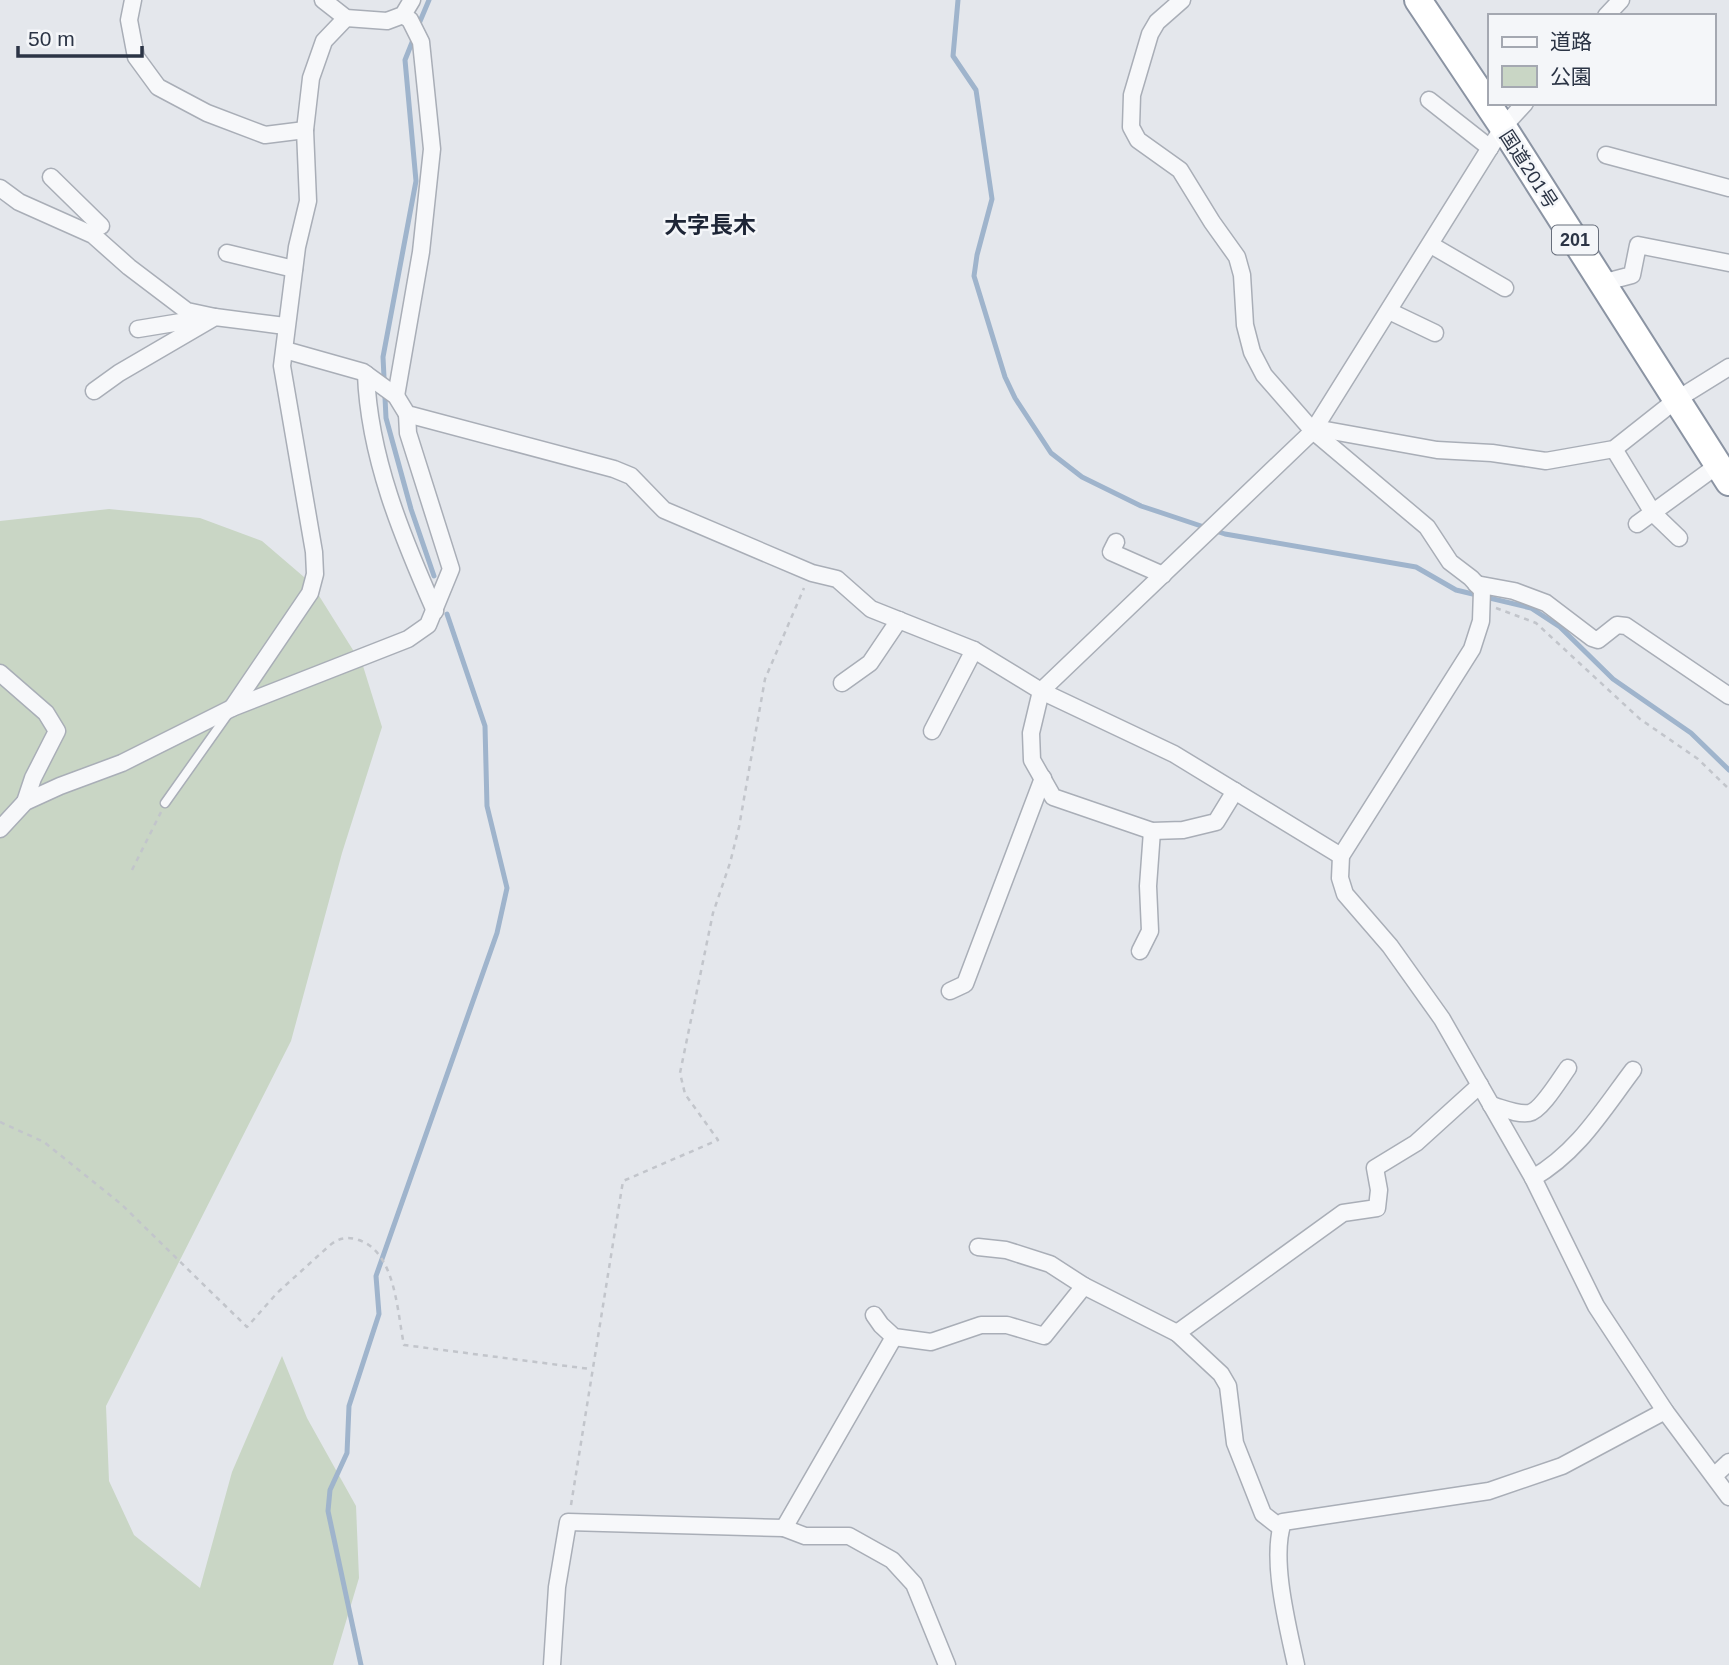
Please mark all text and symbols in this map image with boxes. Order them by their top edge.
scale bar [18,14,142,58]
legend [1488,14,1715,105]
text: 50 m [28,27,75,50]
text: 道路 [1550,30,1592,53]
text: 公園 [1550,65,1592,88]
street label: 国道201号 [1496,126,1562,212]
district label: 大字長木 [664,212,756,238]
road number: 201 [1552,226,1598,254]

